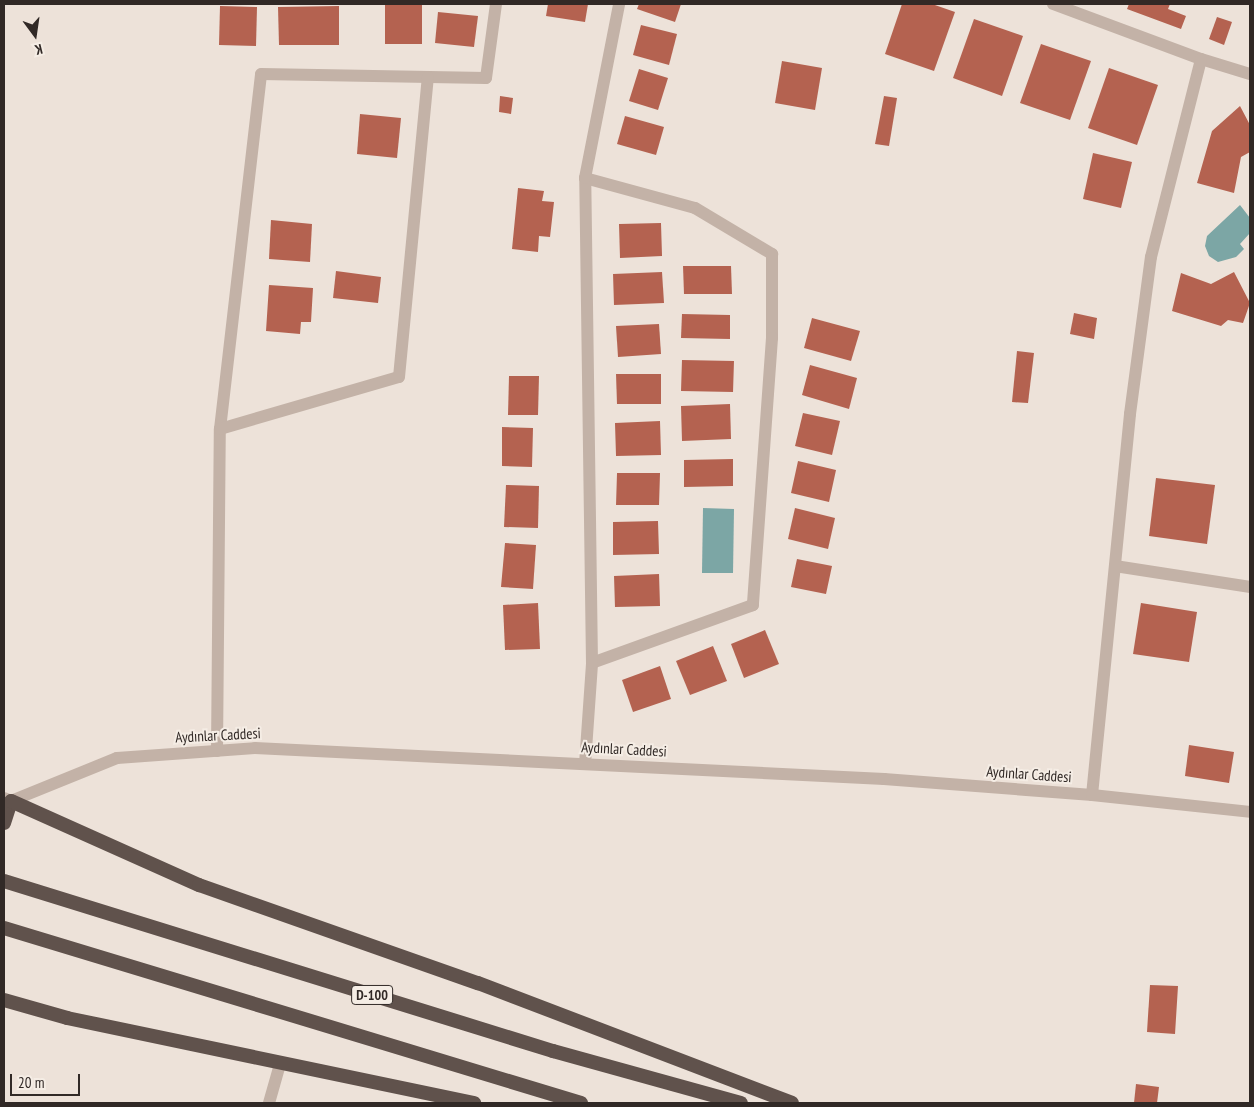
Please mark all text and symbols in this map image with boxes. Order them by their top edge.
north arrow [10,10,60,60]
text: K [33,40,44,59]
street label: Aydınlar Caddesi [175,724,261,746]
street label: Aydınlar Caddesi [581,738,667,760]
street label: Aydınlar Caddesi [986,762,1072,786]
road number: D-100 [351,984,393,1006]
scale bar [12,1064,82,1096]
text: 20 m [18,1073,44,1092]

